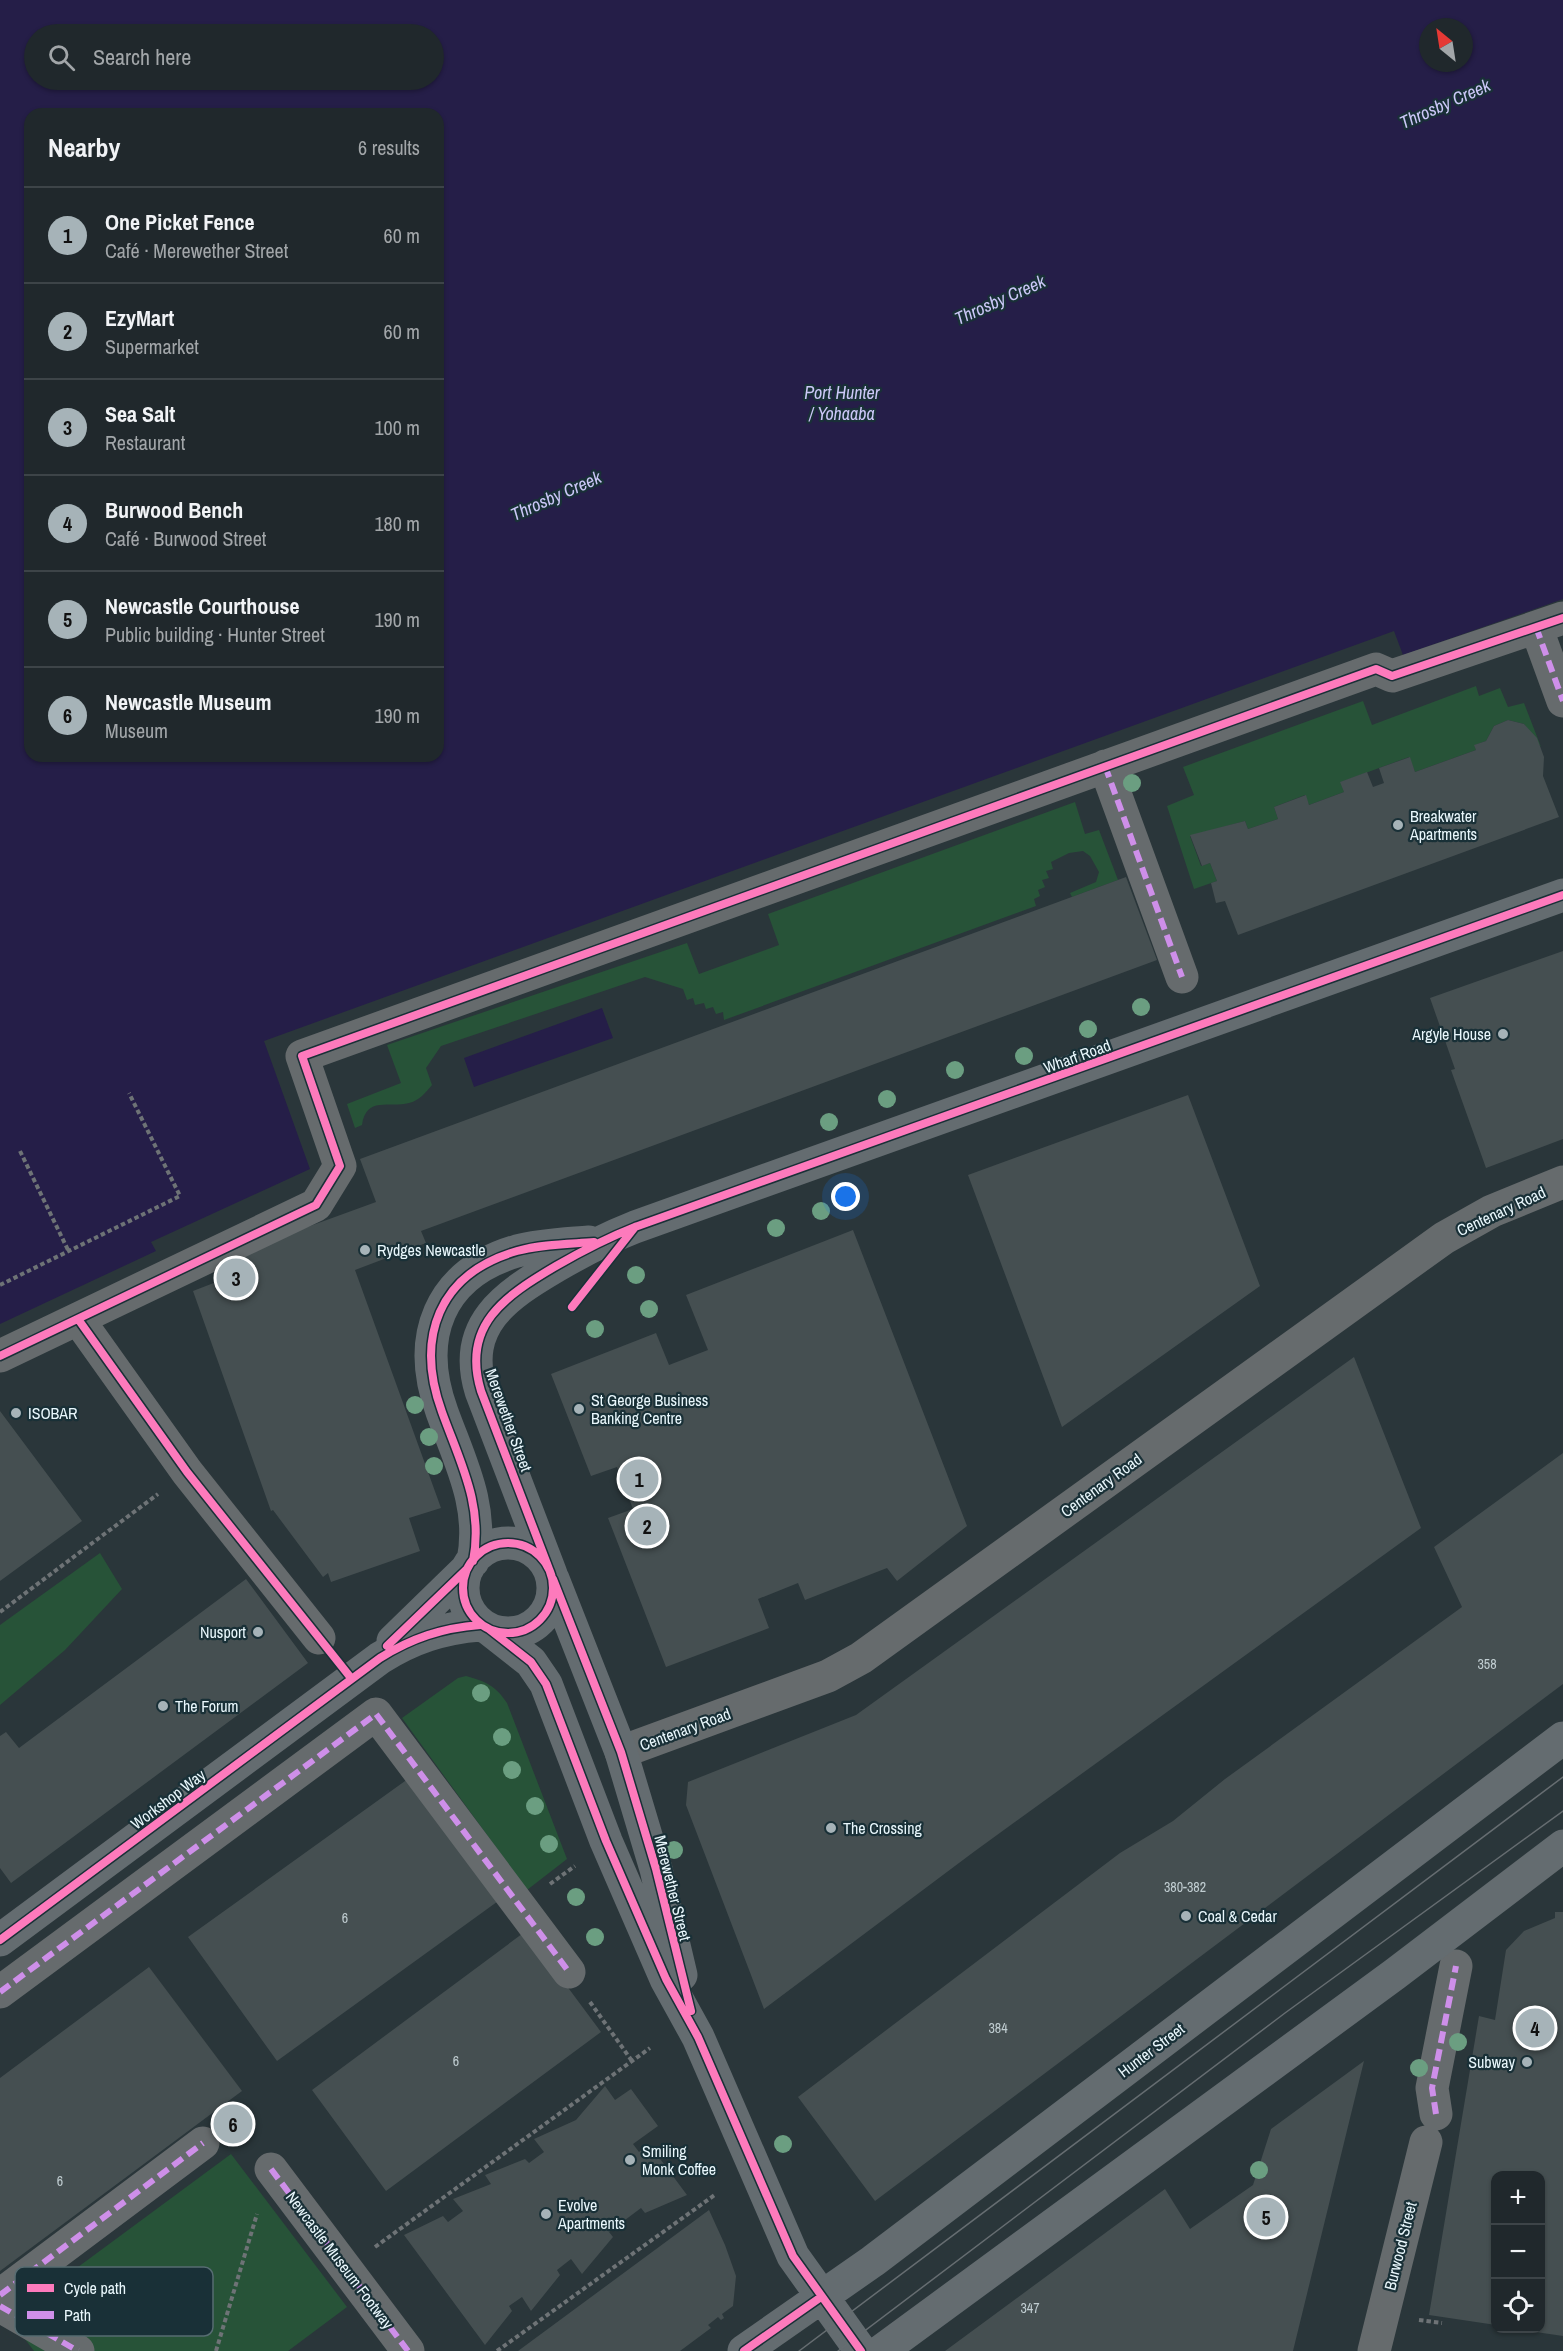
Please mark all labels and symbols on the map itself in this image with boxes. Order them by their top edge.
north arrow [1419,18,1473,72]
water label: Throsby Creek [1395,72,1495,135]
water label: Throsby Creek [950,268,1050,331]
water label: Port Hunter / Yohaaba [804,380,881,426]
water label: Throsby Creek [506,464,606,527]
place label: Breakwater Apartments [1409,805,1477,845]
marker: Breakwater Apartments [1391,818,1405,832]
place label: Argyle House [1411,1023,1491,1045]
marker: Argyle House [1496,1027,1510,1041]
street label: Wharf Road [1040,1034,1114,1078]
street label: Centenary Road [1453,1181,1549,1241]
your location [831,1182,860,1211]
place label: Rydges Newcastle [377,1239,486,1261]
marker: Rydges Newcastle [358,1243,372,1257]
pin: 3 [216,1256,256,1300]
street label: Merewether Street [480,1366,538,1475]
place label: St George Business Banking Centre [591,1389,708,1429]
place label: ISOBAR [28,1402,78,1424]
marker: St George Business Banking Centre [572,1402,586,1416]
marker: ISOBAR [9,1406,23,1420]
street label: Centenary Road [1056,1448,1146,1522]
pin: 1 [620,1456,658,1502]
pin: 2 [628,1504,666,1549]
place label: Nusport [200,1621,246,1643]
marker: Nusport [251,1625,265,1639]
house number: 358 [1477,1655,1497,1673]
place label: The Forum [175,1695,239,1717]
marker: The Forum [156,1699,170,1713]
street label: Centenary Road [636,1702,734,1756]
street label: Workshop Way [126,1763,210,1834]
place label: The Crossing [843,1817,922,1839]
marker: The Crossing [824,1821,838,1835]
street label: Merewether Street [649,1833,697,1943]
house number: 380-382 [1164,1878,1206,1896]
place label: Coal & Cedar [1198,1905,1277,1927]
house number: 6 [342,1909,348,1927]
marker: Coal & Cedar [1179,1909,1193,1923]
pin: 4 [1516,2006,1555,2050]
street label: Hunter Street [1113,2018,1189,2082]
house number: 384 [988,2019,1008,2037]
place label: Subway [1468,2051,1515,2073]
house number: 6 [453,2052,459,2070]
marker: Subway [1520,2055,1534,2069]
pin: 6 [214,2102,252,2146]
place label: Smiling Monk Coffee [642,2140,716,2180]
marker: Smiling Monk Coffee [623,2153,637,2167]
house number: 6 [57,2172,63,2190]
street label: Newcastle Museum Footway [281,2187,399,2334]
place label: Evolve Apartments [557,2194,625,2234]
pin: 5 [1246,2194,1286,2240]
street label: Burwood Street [1378,2199,1422,2293]
marker: Evolve Apartments [539,2207,553,2221]
legend [15,2267,213,2336]
text: Cycle path [64,2277,126,2299]
house number: 347 [1020,2299,1040,2317]
text: Path [64,2304,91,2326]

